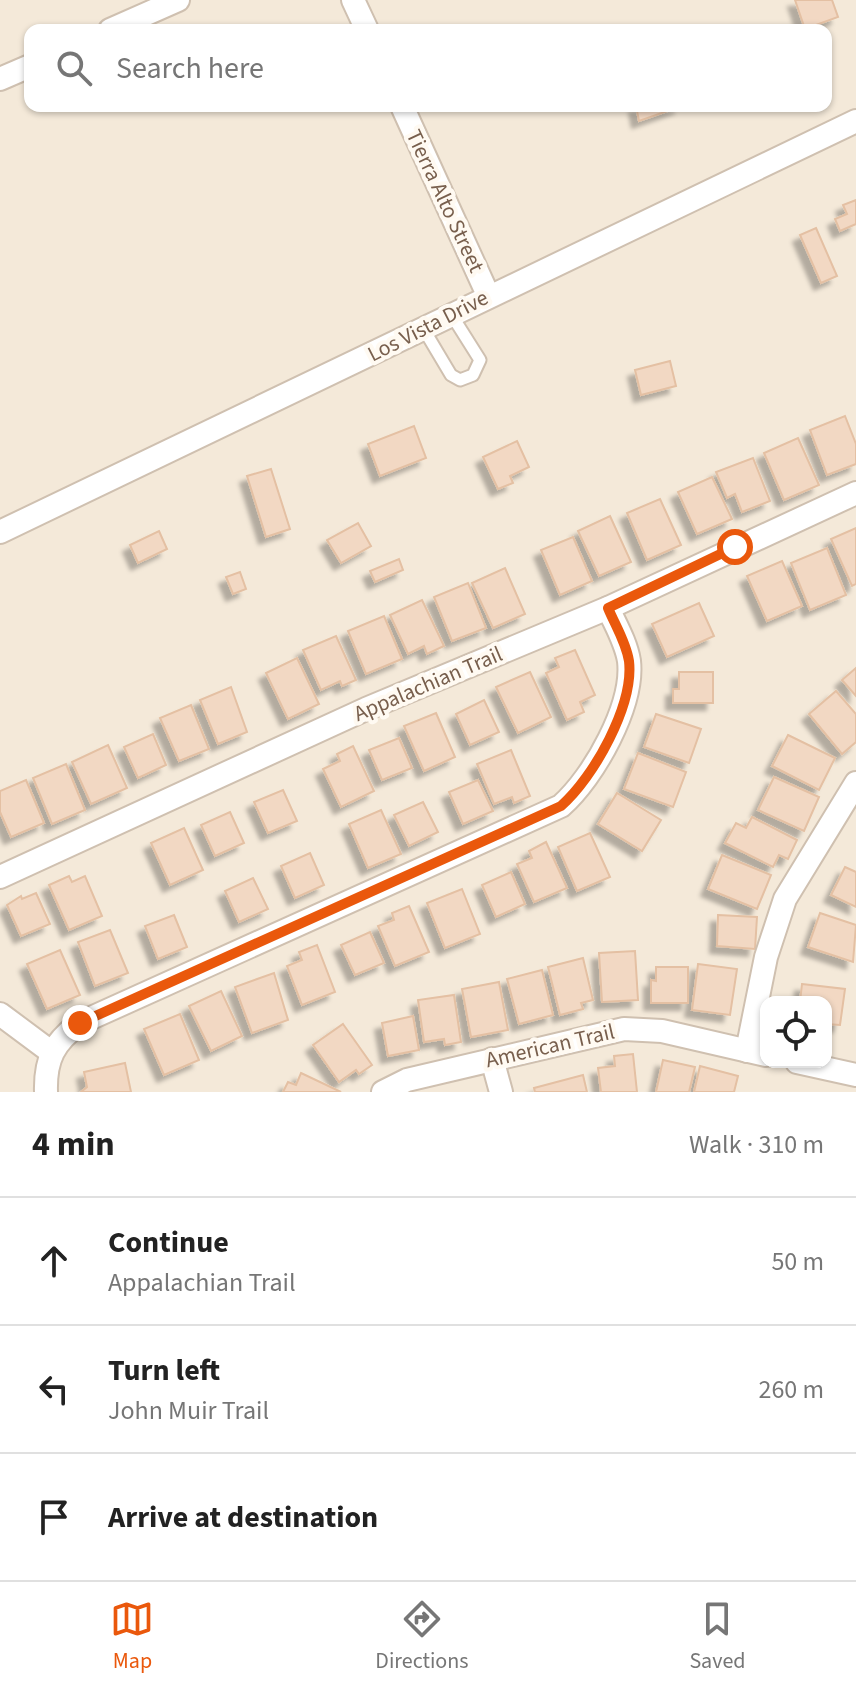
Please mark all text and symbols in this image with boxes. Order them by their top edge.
search box [24,24,832,112]
icon: search [52,46,96,90]
text: Search here [116,47,264,90]
street label: Tierra Alto Street [398,124,492,278]
street label: Los Vista Drive [362,282,494,370]
route start [717,529,753,565]
street label: Appalachian Trail [349,638,507,730]
map controls [760,996,832,1068]
button: locate [760,996,832,1068]
route end [62,1005,98,1041]
street label: American Trail [482,1016,618,1076]
text: 4 min [32,1120,115,1169]
text: Walk · 310 m [689,1126,824,1163]
text: Continue [108,1221,229,1264]
icon: ahead [32,1239,76,1283]
text: 50 m [771,1243,824,1280]
text: Appalachian Trail [108,1264,296,1301]
text: Turn left [108,1349,220,1392]
icon: left [32,1367,76,1411]
text: 260 m [758,1371,824,1408]
text: John Muir Trail [108,1392,269,1429]
icon: arrive [32,1495,76,1539]
text: Arrive at destination [108,1496,378,1539]
tab: Map [110,1597,154,1677]
tab: Directions [375,1597,468,1677]
tab: Saved [689,1597,746,1677]

